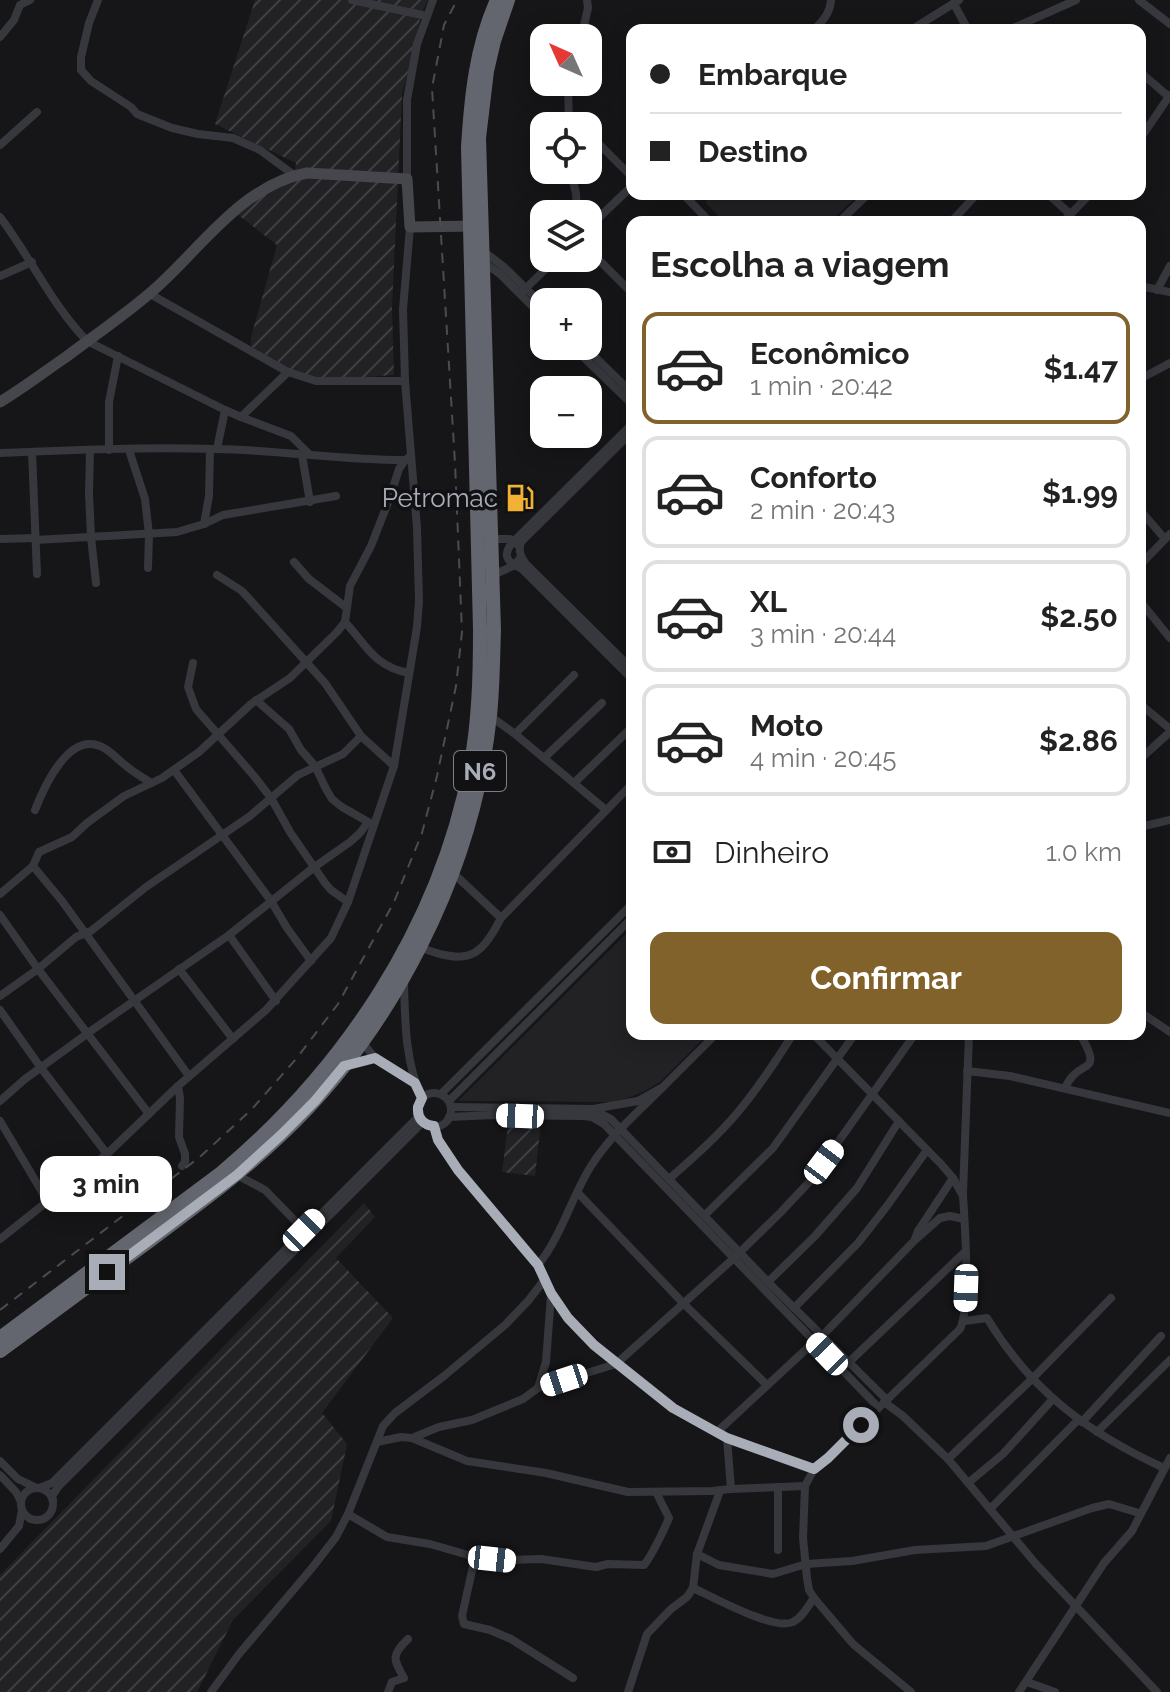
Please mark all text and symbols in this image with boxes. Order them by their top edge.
north arrow [530,24,602,96]
map controls [530,24,602,448]
text: Embarque [698,57,847,92]
button: locate [530,112,602,184]
text: Destino [698,134,808,169]
button: layers [530,200,602,272]
text: Escolha a viagem [650,243,950,285]
button: + [530,288,602,360]
icon: car [654,332,726,404]
text: Econômico [750,336,910,371]
text: $1.47 [1043,351,1118,386]
text: 1 min · 20:42 [750,371,893,401]
button: − [530,376,602,448]
icon: car [654,456,726,528]
text: Conforto [750,460,877,495]
text: $1.99 [1042,475,1118,510]
place label: Petromac [382,483,498,513]
fuel station icon: Petromac [505,483,535,513]
text: 2 min · 20:43 [750,495,896,525]
icon: car [654,580,726,652]
text: XL [750,584,787,619]
text: $2.50 [1040,599,1118,634]
text: 3 min · 20:44 [750,619,896,649]
icon: car [654,704,726,776]
text: Moto [750,708,823,743]
text: $2.86 [1039,723,1118,758]
text: 4 min · 20:45 [750,743,896,773]
road number: N6 [454,751,506,791]
icon: cash [650,830,694,874]
text: Dinheiro [714,835,829,870]
text: 1.0 km [1046,837,1122,867]
button: Confirmar [650,932,1122,1024]
car [496,1103,544,1129]
car [800,1136,848,1188]
callout: 3 min [41,1156,173,1212]
text: 3 min [72,1169,140,1199]
car [279,1205,329,1255]
route end [89,1254,125,1290]
car [953,1264,979,1312]
car [802,1328,852,1380]
car [537,1361,591,1399]
route start [843,1407,879,1443]
car [467,1545,517,1573]

